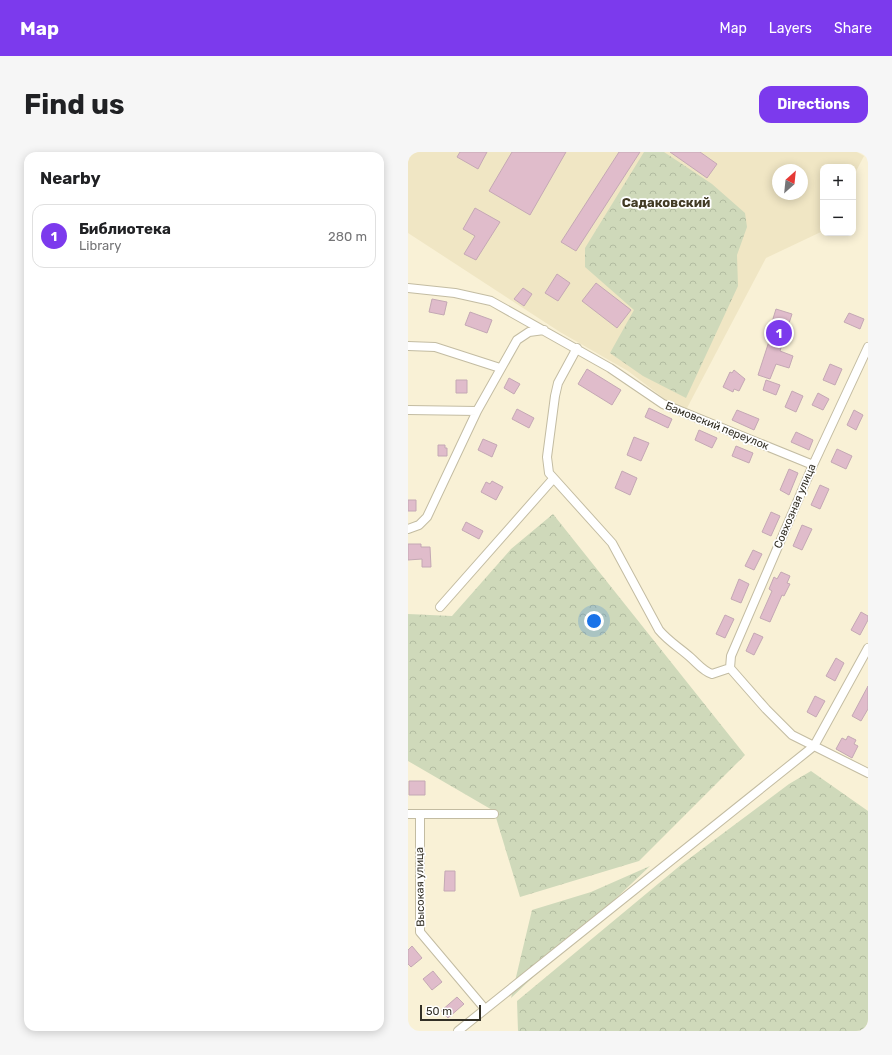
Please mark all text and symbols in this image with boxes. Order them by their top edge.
text: Map [20,17,59,40]
text: Map [720,20,747,37]
text: Layers [769,20,812,37]
text: Share [834,20,872,37]
button: Directions [759,86,868,123]
text: Find us [24,88,124,121]
north arrow [772,164,808,200]
map controls [820,164,856,236]
button: + [820,164,856,200]
text: Nearby [40,168,101,188]
district label: Садаковский [622,195,710,210]
button: − [820,200,856,236]
text: Библиотека [79,220,171,238]
text: 1 [51,229,57,244]
text: 280 m [328,229,367,244]
text: Library [79,238,121,253]
pin: 1 [766,318,792,348]
street label: Бамовский переулок [663,399,771,453]
street label: Совхозная улица [771,462,819,550]
your location [584,611,604,631]
street label: Высокая улица [413,847,427,927]
scale bar [420,1003,481,1022]
text: 50 m [426,1005,452,1018]

